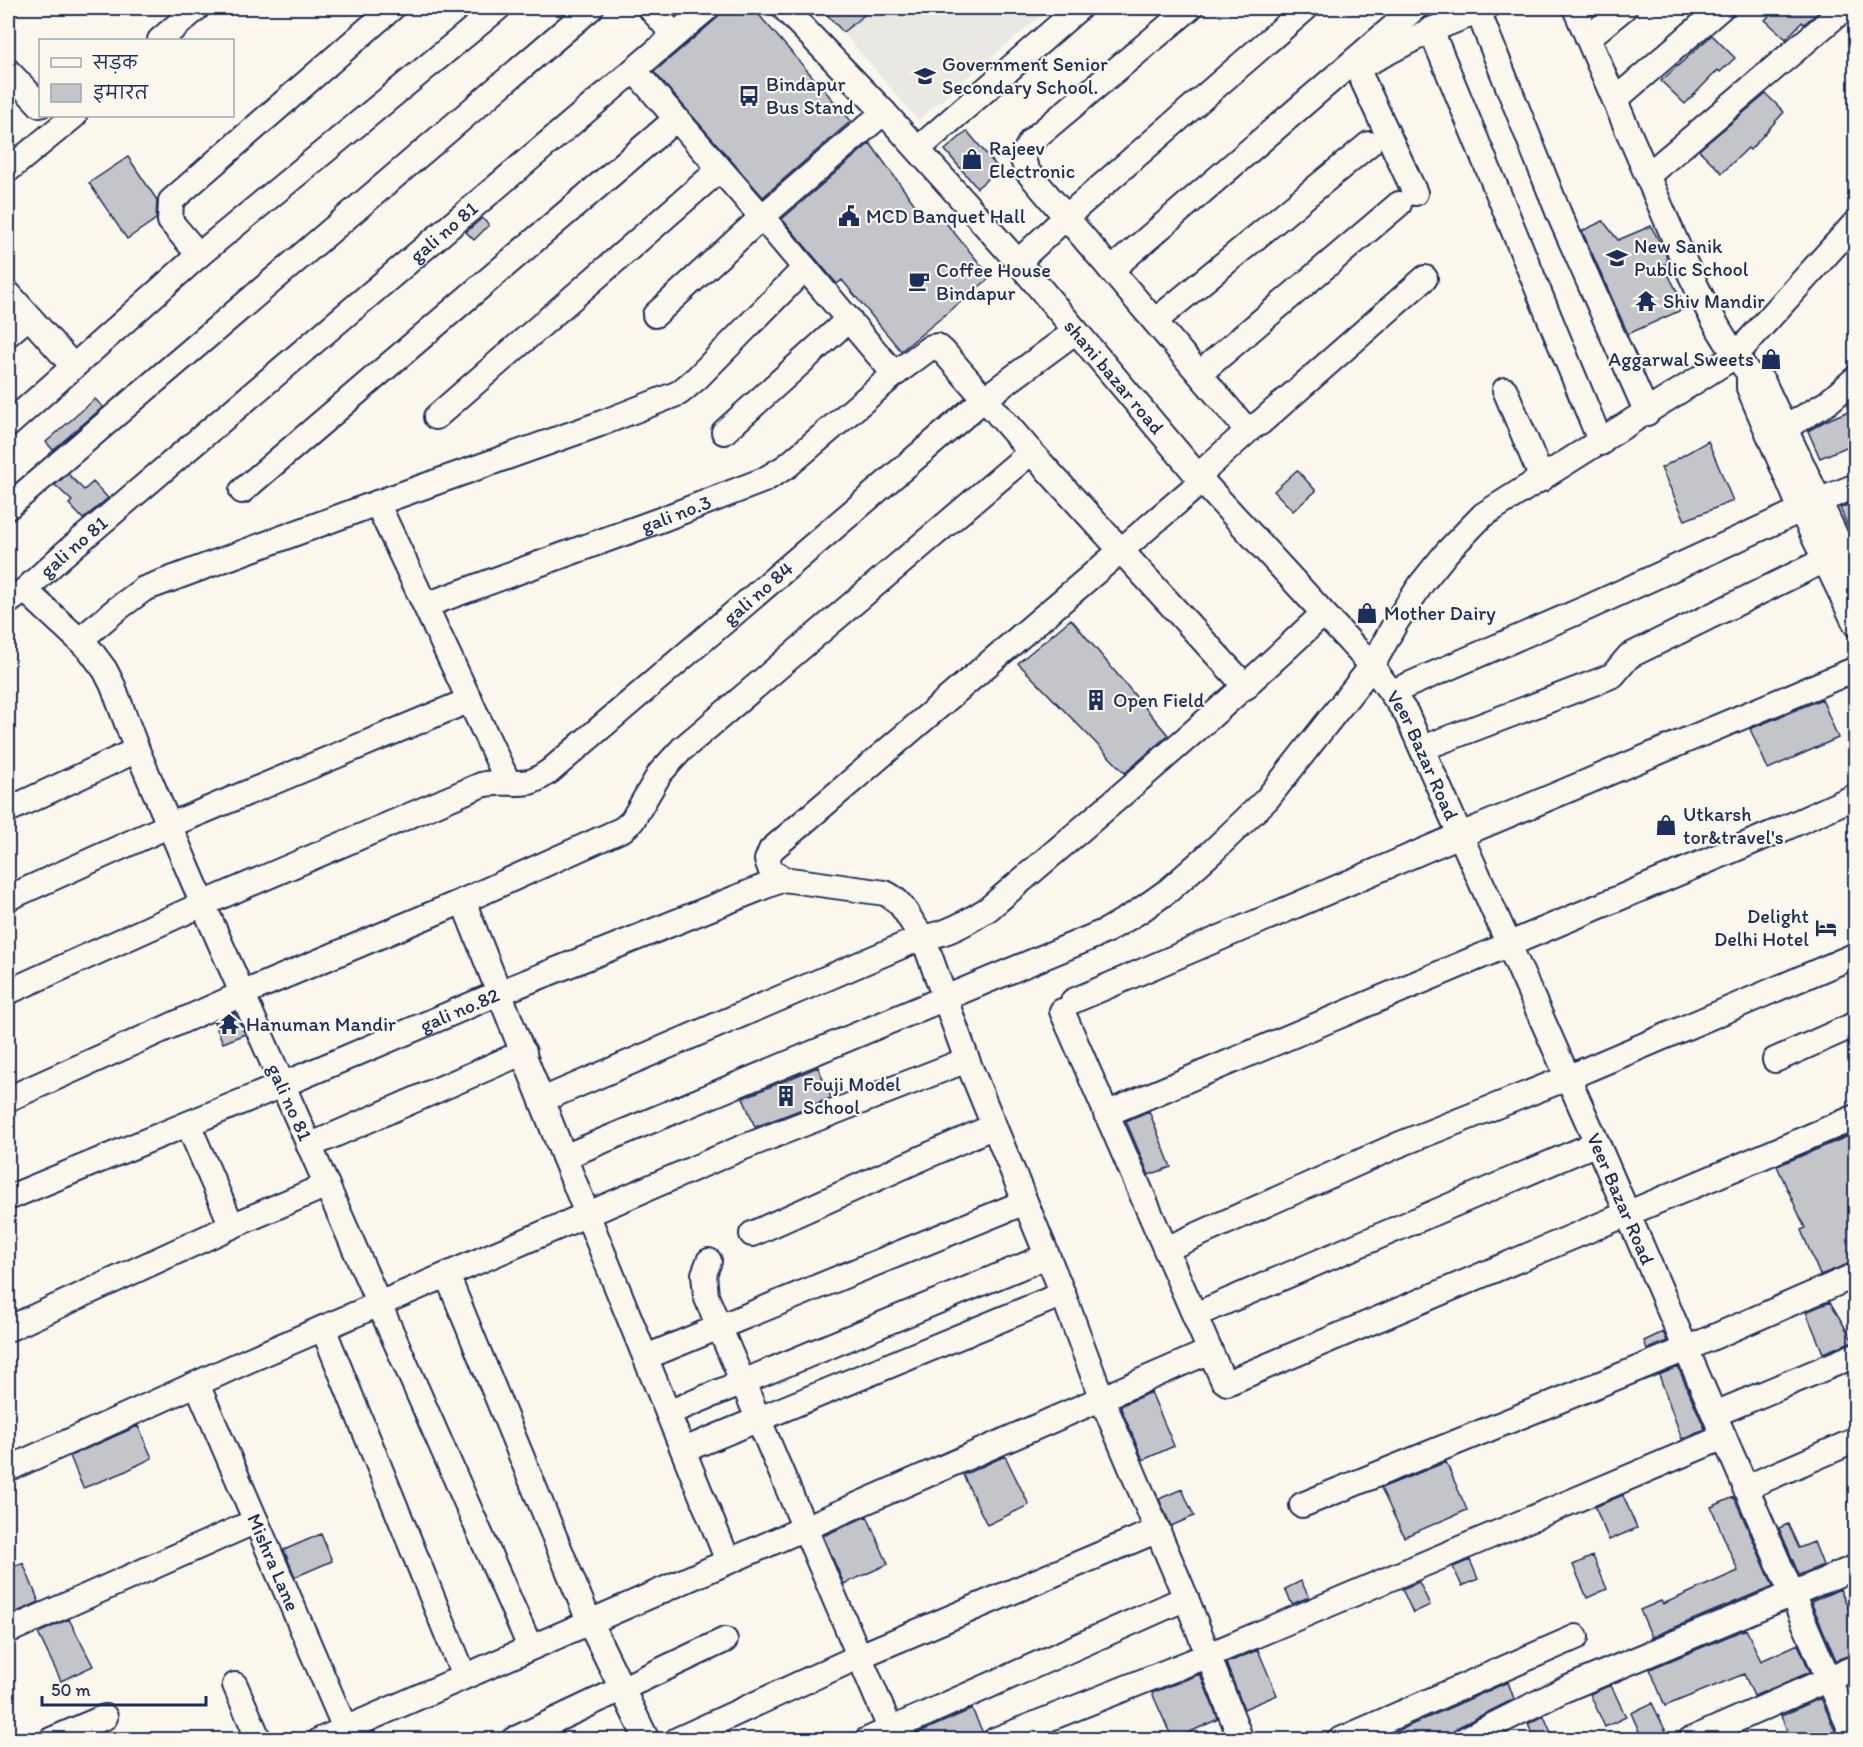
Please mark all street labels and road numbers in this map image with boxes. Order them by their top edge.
street label: gali no 81 [404,196,483,268]
street label: shani bazar road [1059,314,1169,439]
street label: gali no.3 [637,489,715,538]
street label: gali no 81 [34,511,112,583]
street label: gali no 84 [718,556,798,630]
street label: Veer Bazar Road [1381,685,1464,824]
street label: gali no.82 [416,982,503,1037]
street label: gali no 81 [262,1060,318,1144]
street label: Veer Bazar Road [1582,1129,1660,1268]
street label: Mishra Lane [242,1510,305,1615]

